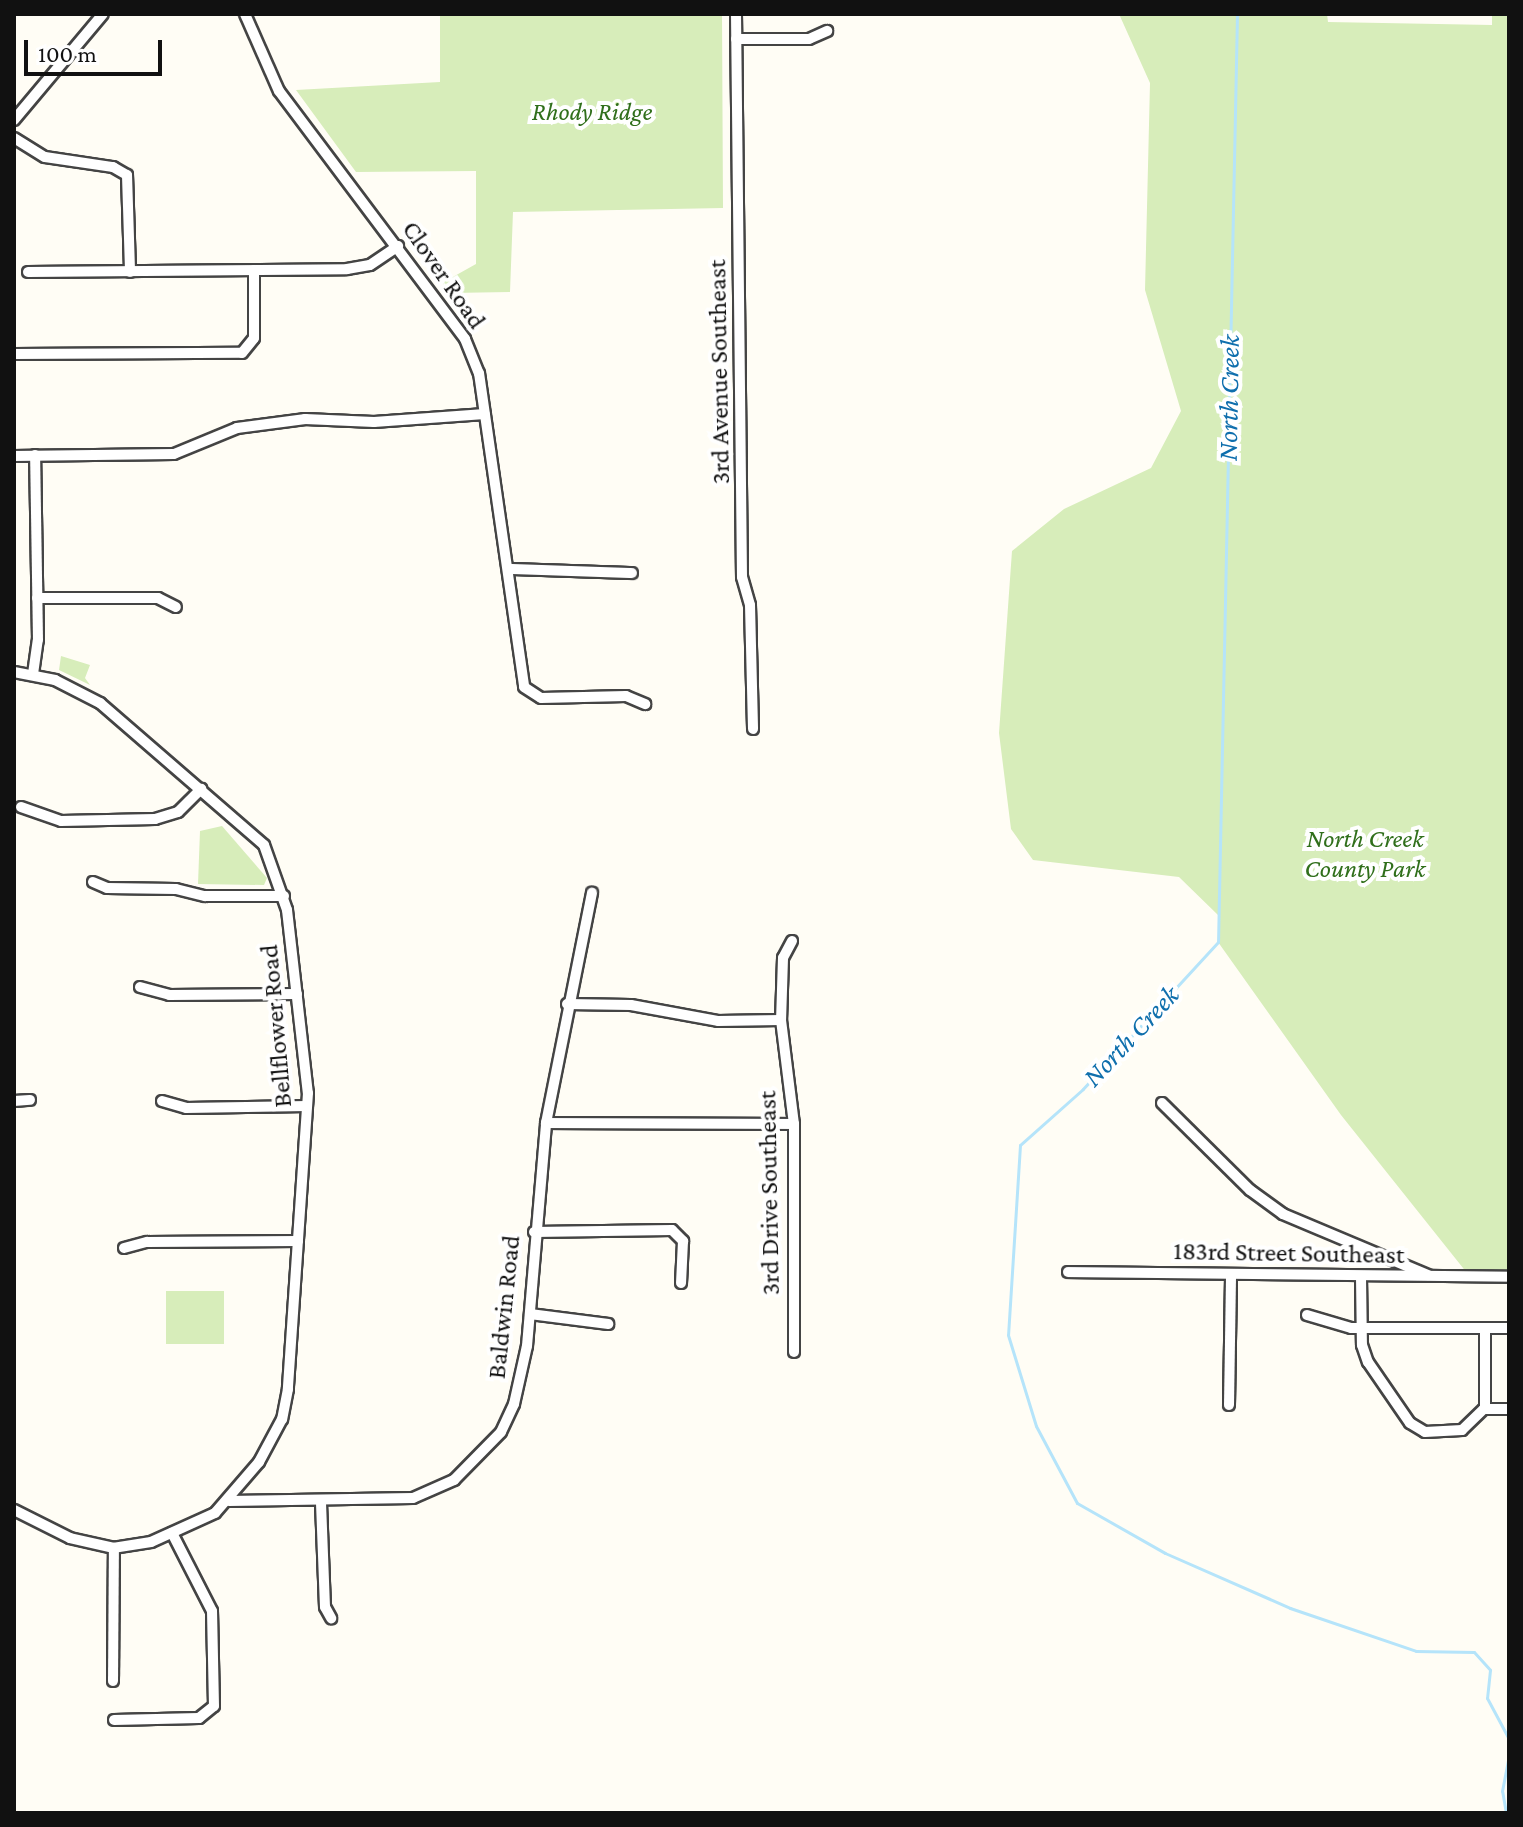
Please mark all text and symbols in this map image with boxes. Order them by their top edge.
scale bar [28,24,166,74]
text: 100 m [38,40,97,67]
park label: Rhody Ridge [532,96,652,128]
street label: Clover Road [395,215,493,335]
street label: 3rd Avenue Southeast [701,259,737,485]
water label: North Creek [1211,335,1247,461]
park label: North Creek County Park [1305,823,1425,884]
street label: Bellflower Road [253,943,299,1109]
water label: North Creek [1076,978,1186,1094]
street label: 3rd Drive Southeast [752,1090,786,1296]
street label: Baldwin Road [481,1234,527,1380]
street label: 183rd Street Southeast [1173,1235,1405,1271]

